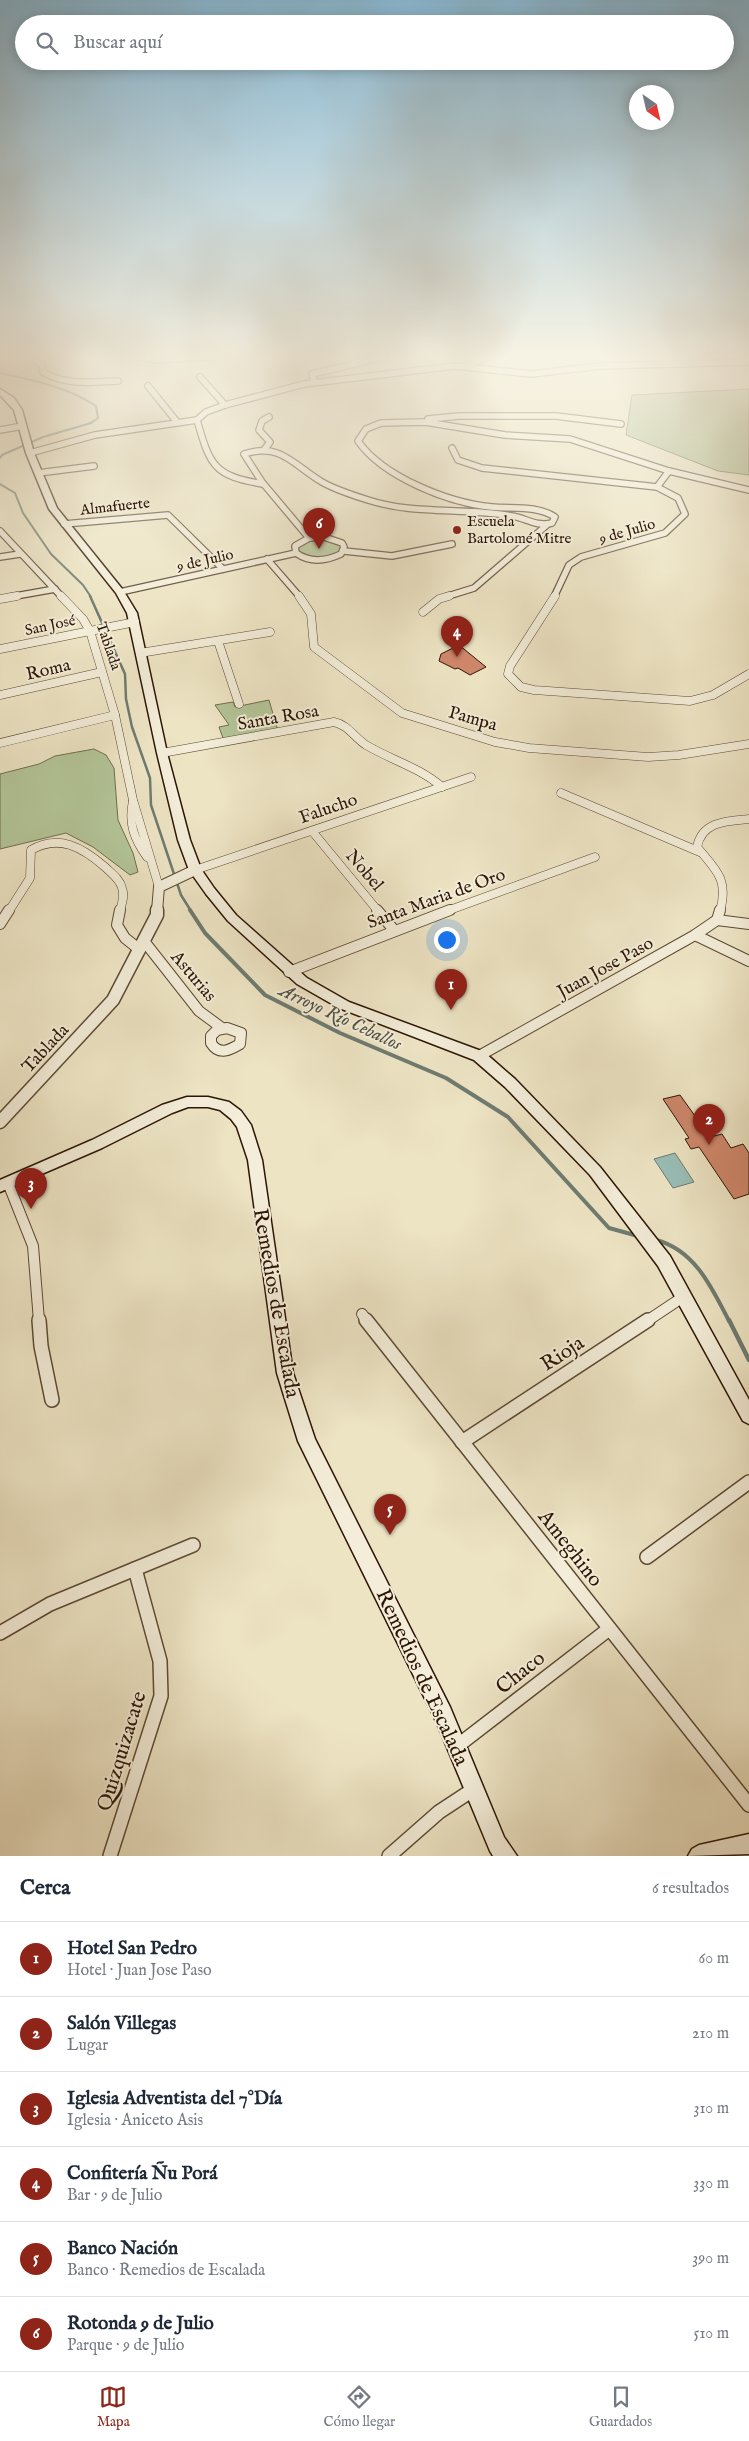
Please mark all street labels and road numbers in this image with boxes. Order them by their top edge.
street label: Almafuerte [78,493,151,520]
street label: 9 de Julio [596,514,657,549]
street label: 9 de Julio [174,545,235,576]
street label: San José [23,611,77,640]
street label: Tablada [92,620,126,673]
street label: Roma [24,654,73,687]
street label: Santa Rosa [236,700,321,737]
street label: Pampa [446,702,500,737]
street label: Falucho [296,789,361,830]
street label: Nobel [340,845,388,897]
street label: Santa Maria de Oro [364,864,509,935]
street label: Juan Jose Paso [552,932,658,1005]
street label: Asturias [164,946,221,1007]
street label: Tablada [18,1019,75,1078]
street label: Remedios de Escalada [246,1206,306,1401]
street label: Rioja [536,1330,591,1378]
street label: Ameghino [531,1504,608,1593]
street label: Remedios de Escalada [369,1585,475,1771]
street label: Chaco [491,1645,551,1701]
street label: Quizquizacate [91,1688,154,1815]

